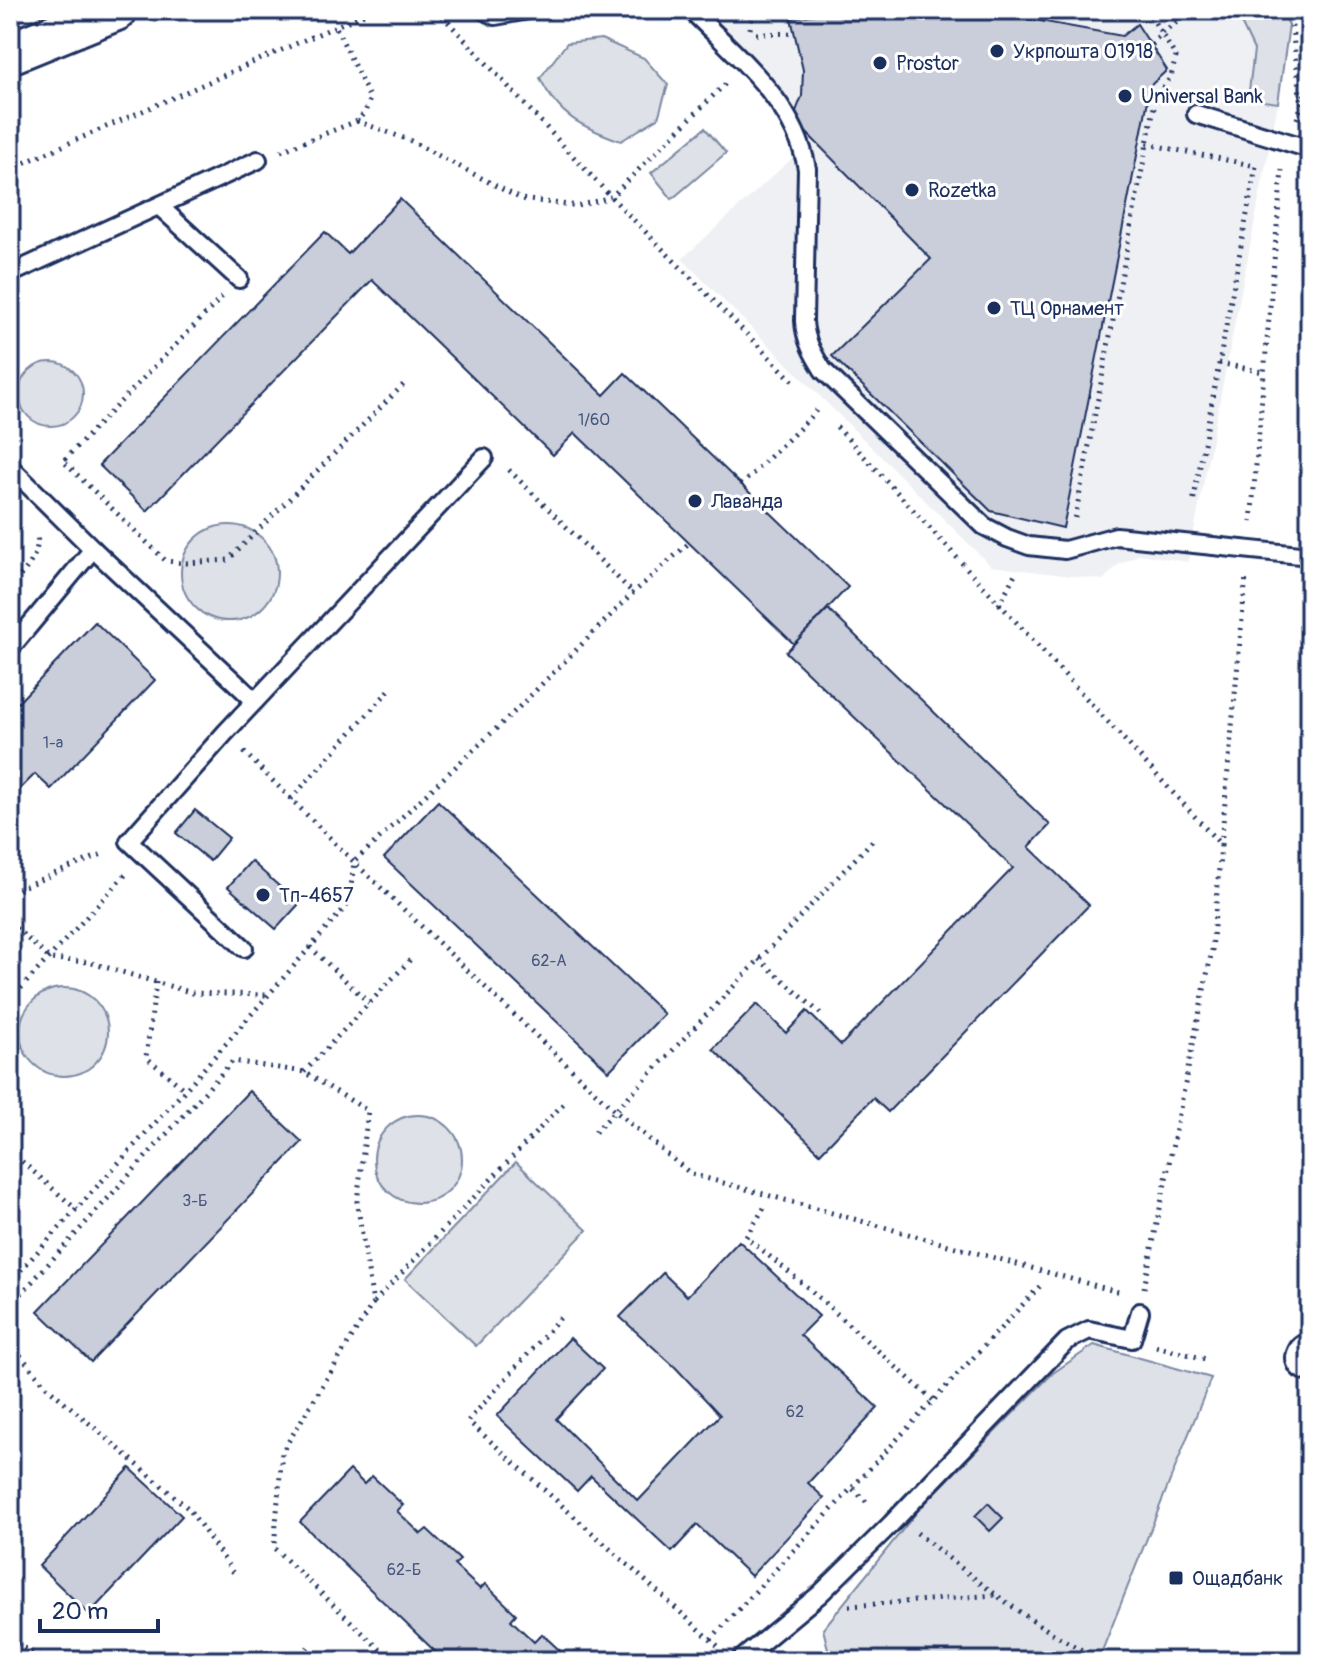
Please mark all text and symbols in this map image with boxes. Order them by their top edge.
place label: Укрпошта 01918 [1013,39,1153,64]
marker: Укрпошта 01918 [988,42,1006,60]
place label: Prostor [896,51,959,76]
marker: Prostor [871,54,889,72]
place label: Universal Bank [1141,84,1263,109]
marker: Universal Bank [1116,87,1134,105]
place label: Rozetka [928,178,996,203]
marker: Rozetka [903,181,921,199]
place label: ТЦ Орнамент [1010,296,1124,321]
marker: ТЦ Орнамент [985,299,1003,317]
house number: 1/60 [578,410,610,430]
place label: Лаванда [710,489,783,514]
marker: Лаванда [686,492,704,510]
house number: 1-а [43,733,63,753]
place label: Тп-4657 [279,883,354,908]
marker: Тп-4657 [254,886,272,904]
house number: 62-А [531,951,567,971]
house number: 3-Б [182,1191,208,1211]
house number: 62 [786,1402,804,1422]
house number: 62-Б [387,1560,421,1580]
place label: Ощадбанк [1192,1566,1283,1591]
marker: Ощадбанк [1167,1569,1185,1587]
scale bar [40,1583,158,1633]
text: 20 m [52,1597,108,1626]

